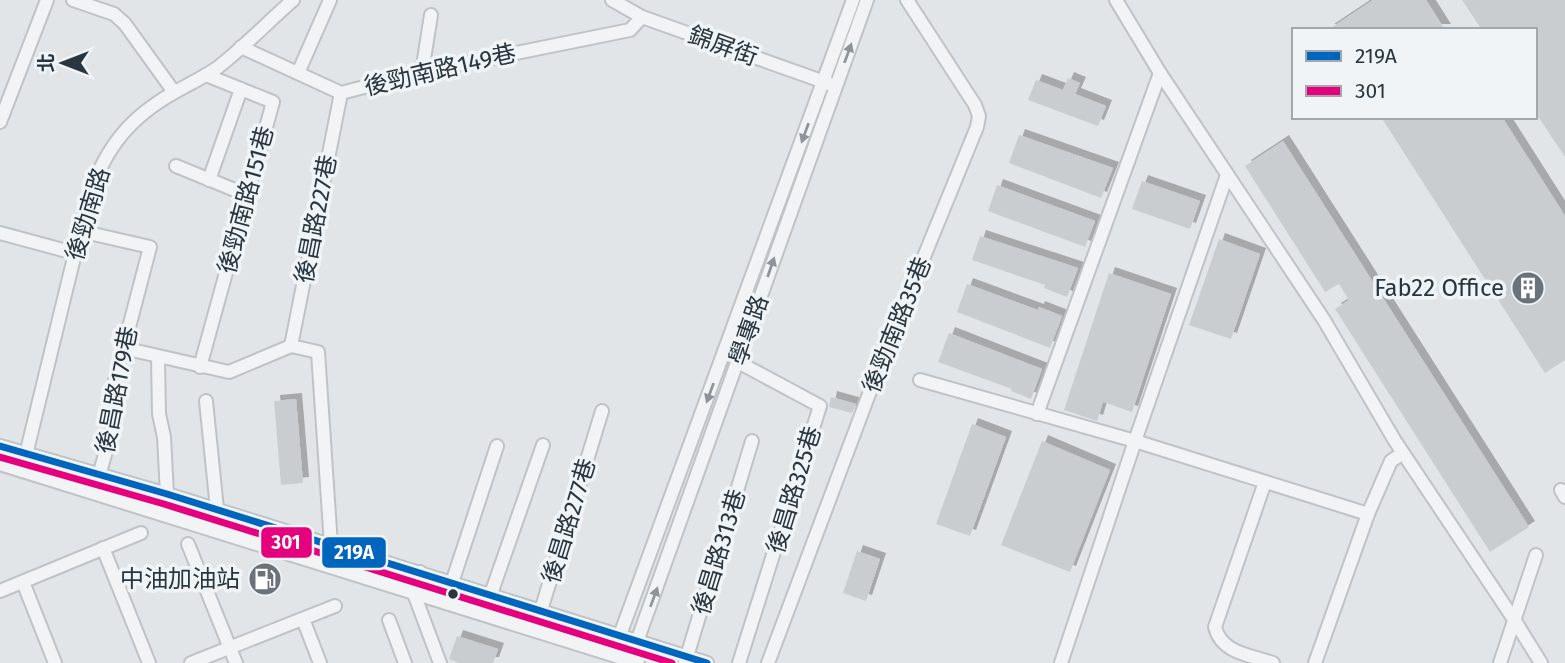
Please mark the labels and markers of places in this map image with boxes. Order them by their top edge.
building icon: Fab22 Office [1509,269,1547,307]
place label: Fab22 Office [1374,274,1504,302]
fuel station icon: 中油加油站 [246,560,284,598]
place label: 中油加油站 [120,565,240,593]
unlabelled marker [446,587,460,601]

